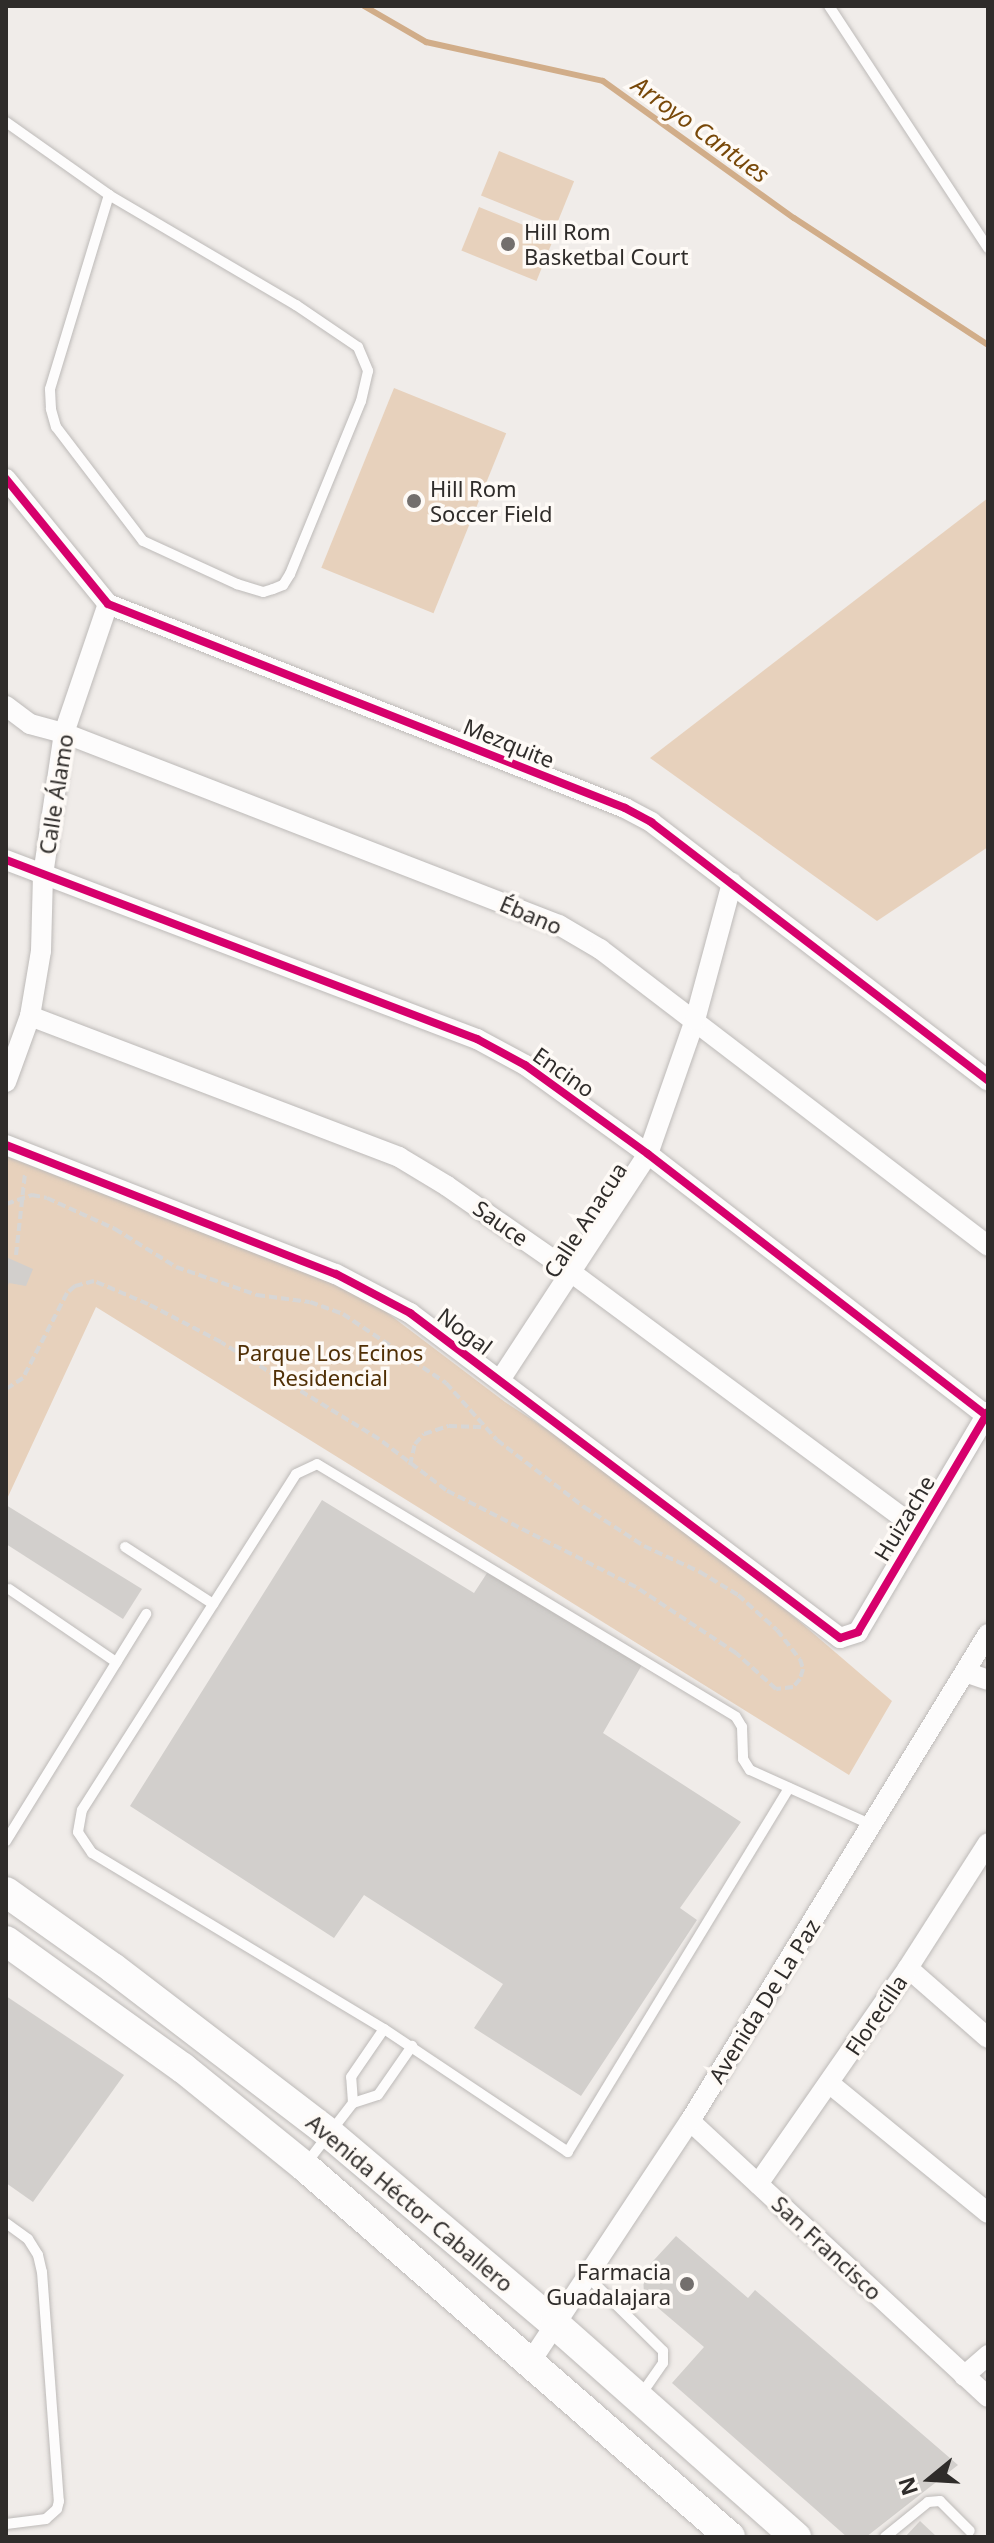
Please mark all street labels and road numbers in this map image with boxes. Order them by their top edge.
street label: Mezquite [460,713,558,773]
street label: Calle Álamo [33,732,79,856]
street label: Ébano [496,890,566,940]
street label: Encino [528,1041,600,1103]
street label: Calle Anacua [538,1157,632,1283]
street label: Sauce [468,1195,534,1251]
street label: Nogal [432,1302,498,1360]
street label: Huizache [868,1471,940,1565]
street label: Avenida De La Paz [703,1914,825,2088]
street label: Florecilla [840,1970,912,2060]
street label: Avenida Héctor Caballero [301,2109,519,2297]
street label: San Francisco [767,2190,887,2306]

